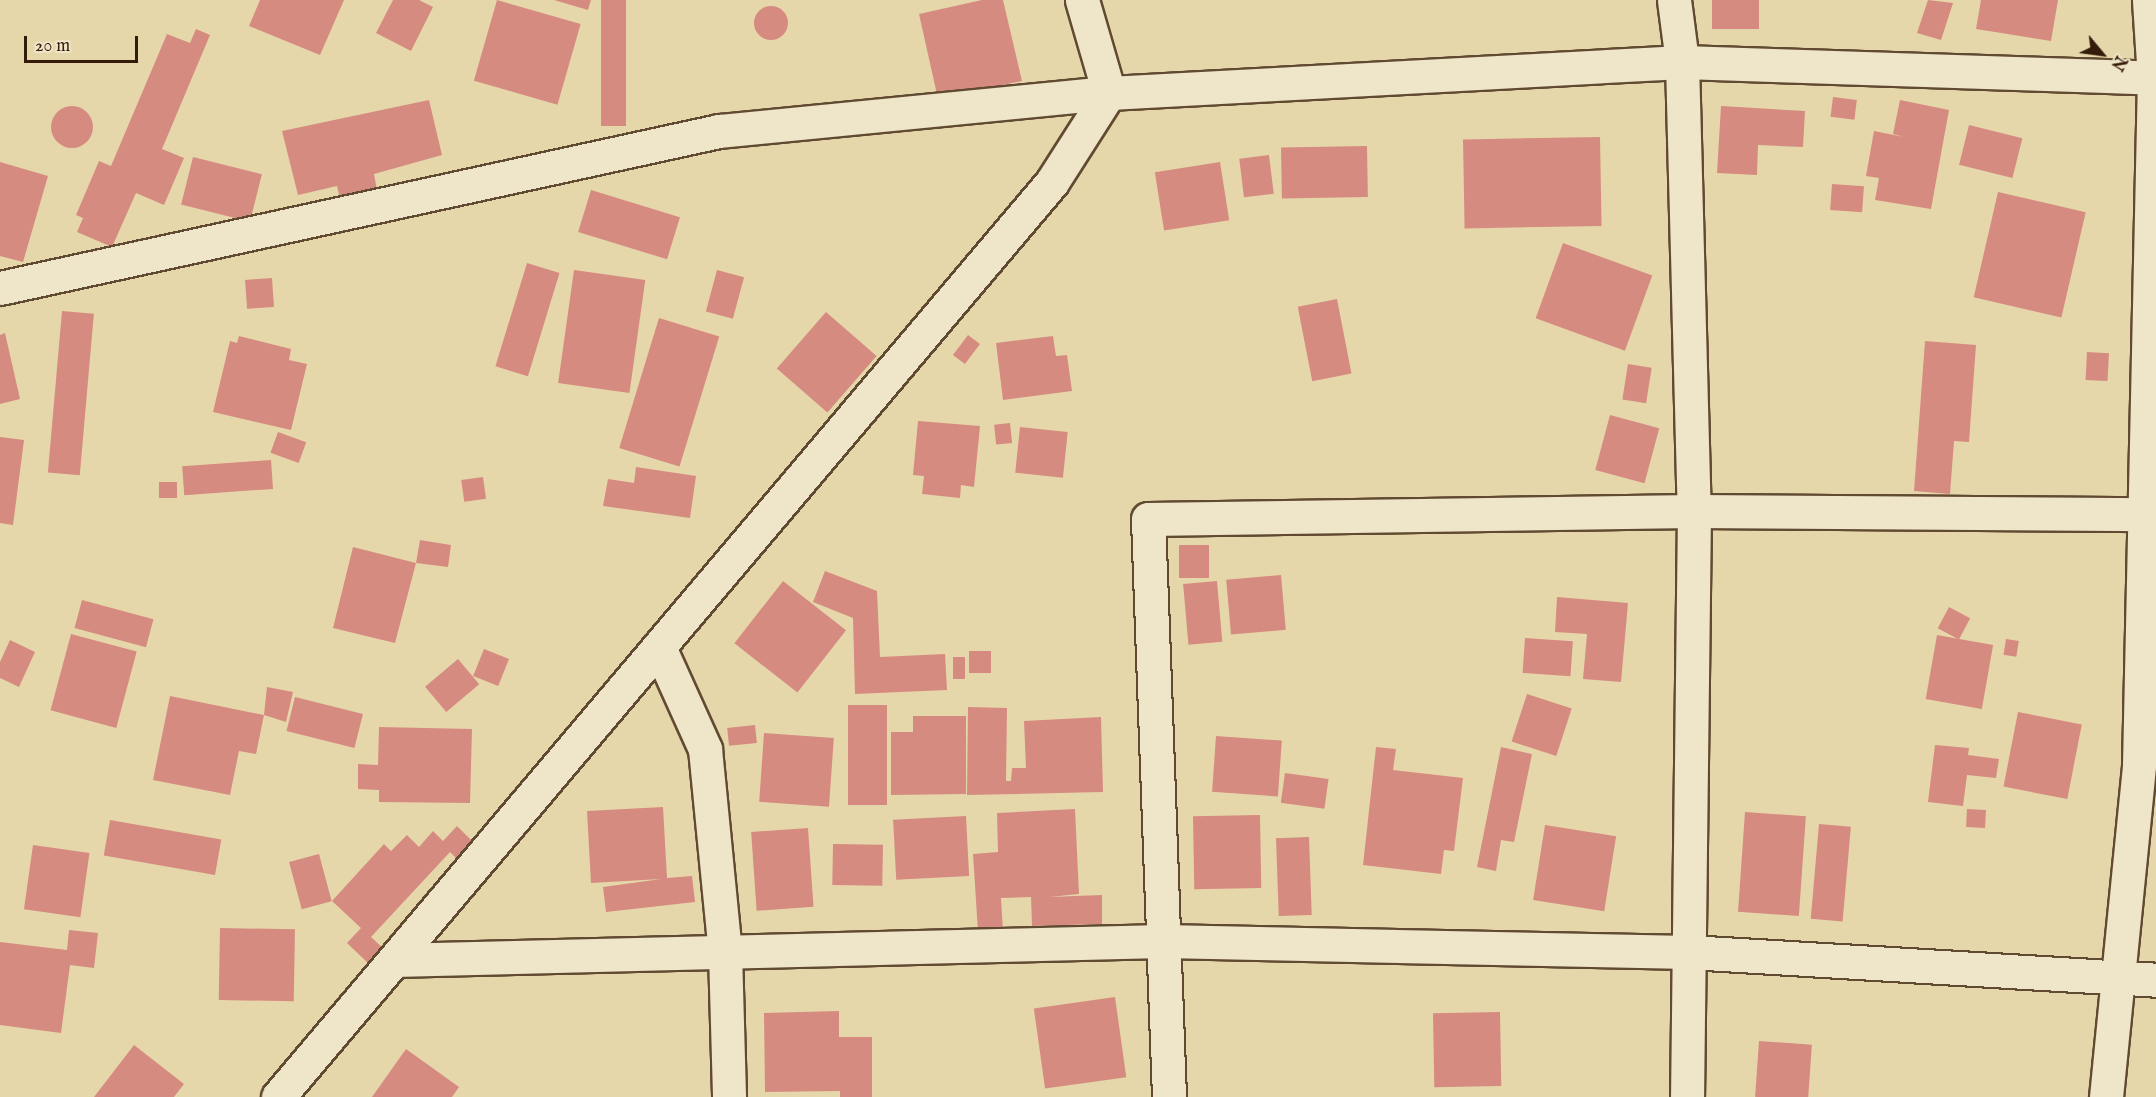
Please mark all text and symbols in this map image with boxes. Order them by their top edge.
scale bar [27,24,141,62]
north arrow [2072,24,2132,84]
text: 20 m [35,35,70,58]
text: N [2106,52,2130,74]

